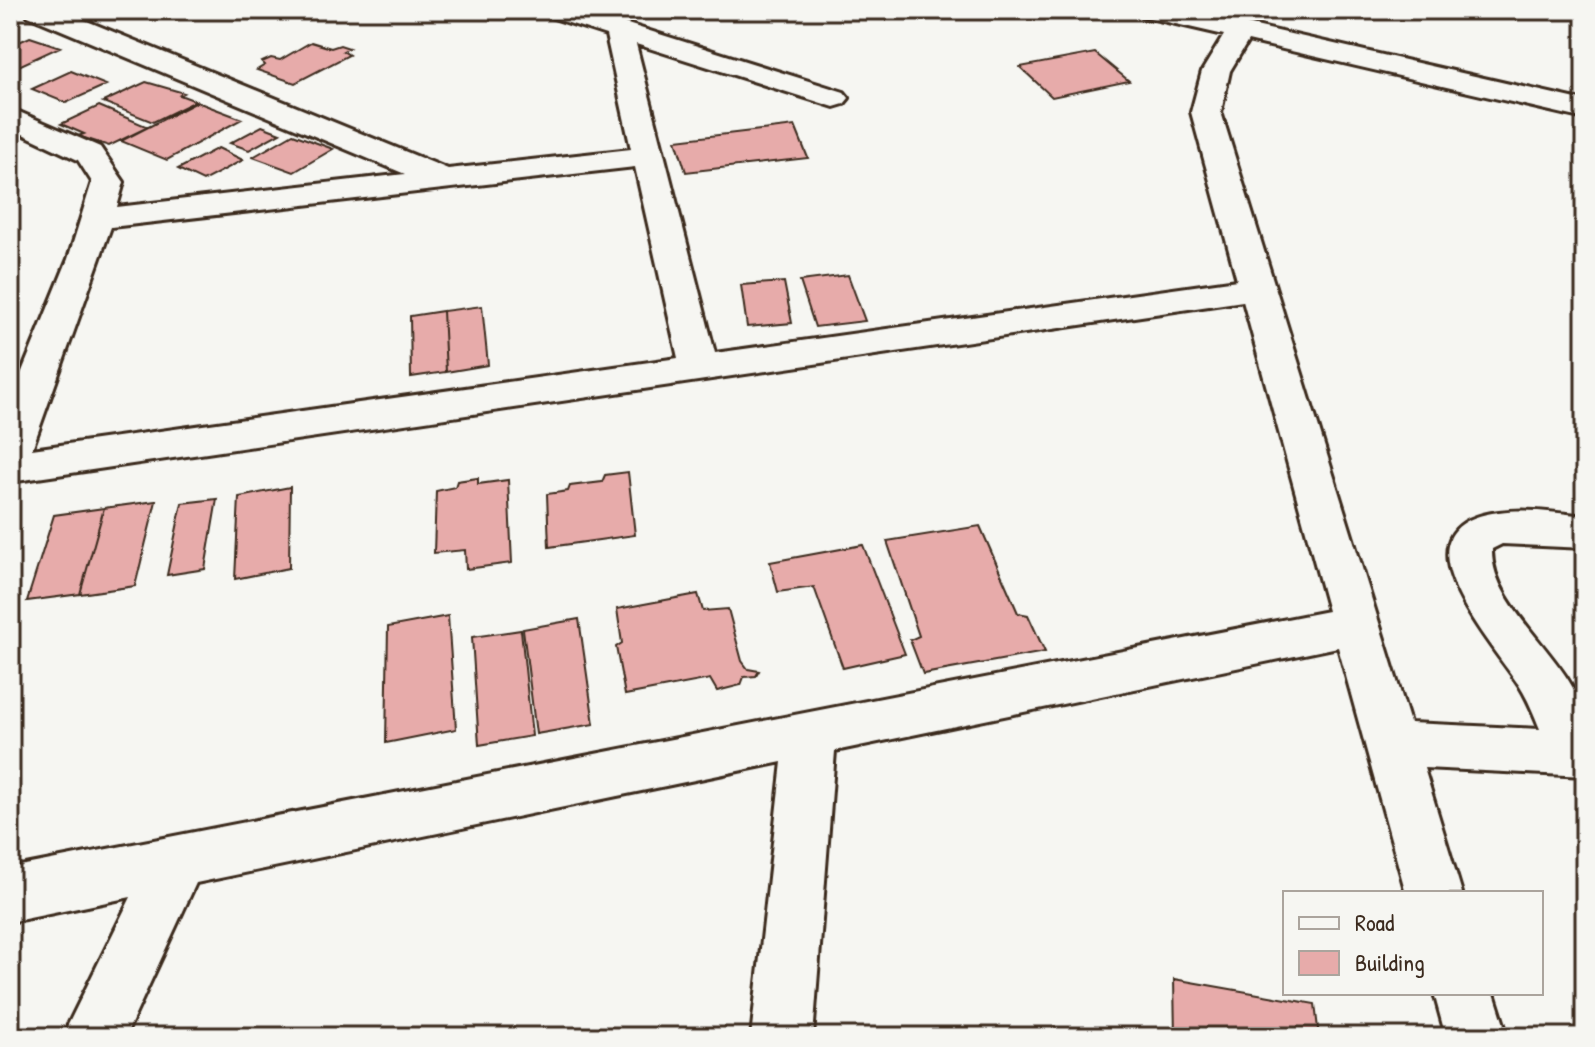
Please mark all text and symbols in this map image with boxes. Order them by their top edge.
legend [1283,891,1543,995]
text: Road [1355,906,1394,938]
text: Building [1355,946,1425,978]

